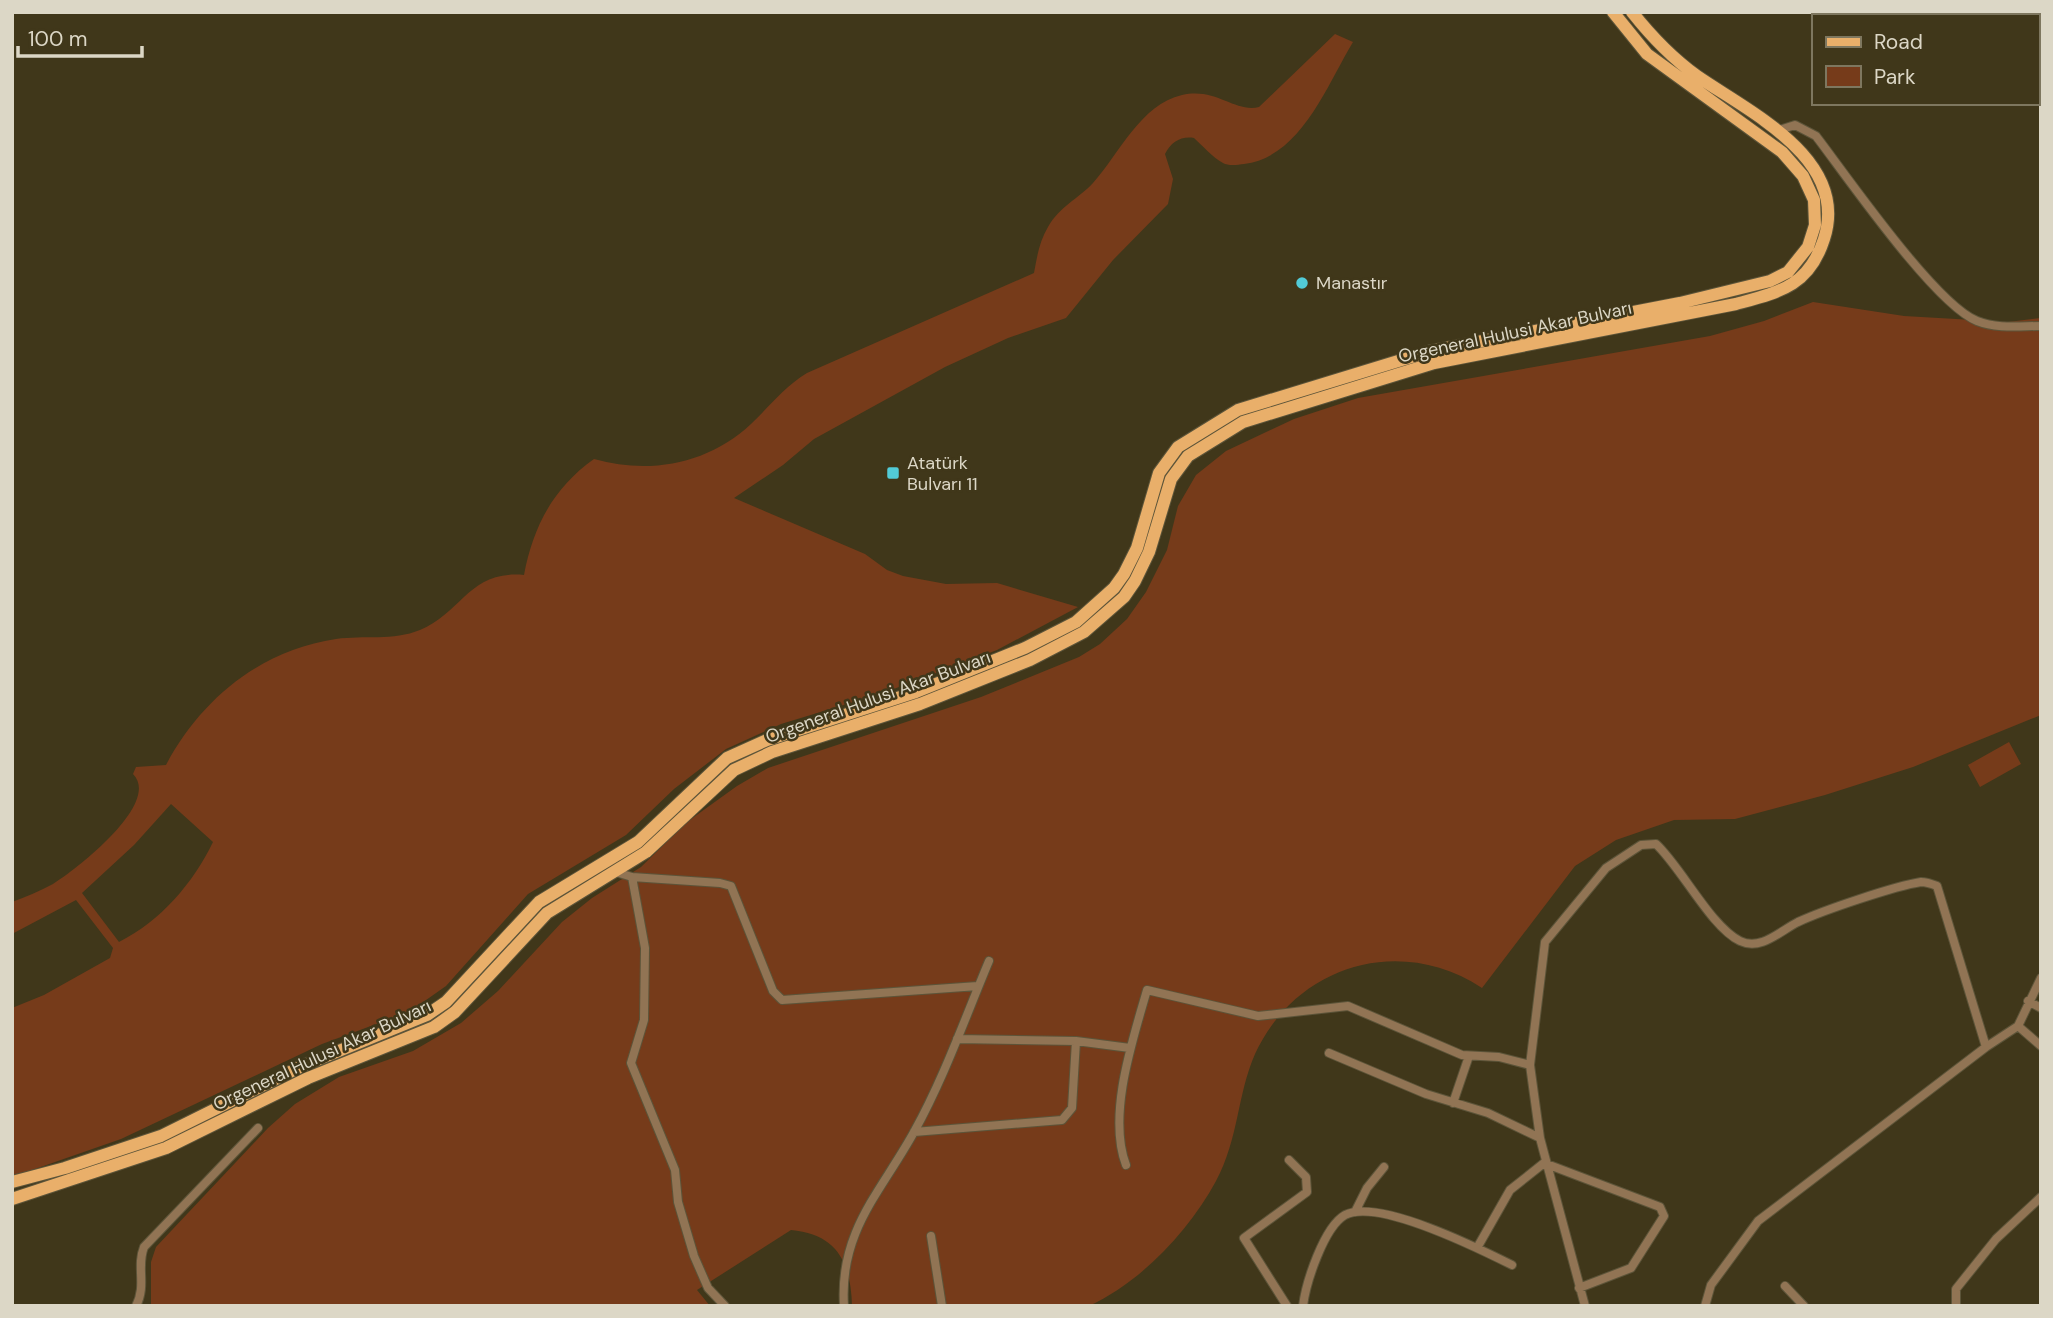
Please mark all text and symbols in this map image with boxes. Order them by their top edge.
scale bar [18,14,142,58]
legend [1812,14,2039,105]
text: 100 m [28,25,88,53]
text: Road [1874,28,1923,56]
text: Park [1874,63,1916,91]
place label: Manastır [1316,271,1388,295]
marker: Manastır [1294,275,1310,291]
street label: Orgeneral Hulusi Akar Bulvarı [1396,296,1634,368]
place label: Atatürk Bulvarı 11 [907,451,978,496]
marker: Atatürk Bulvarı 11 [885,465,901,481]
street label: Orgeneral Hulusi Akar Bulvarı [762,645,994,749]
street label: Orgeneral Hulusi Akar Bulvarı [209,994,435,1116]

